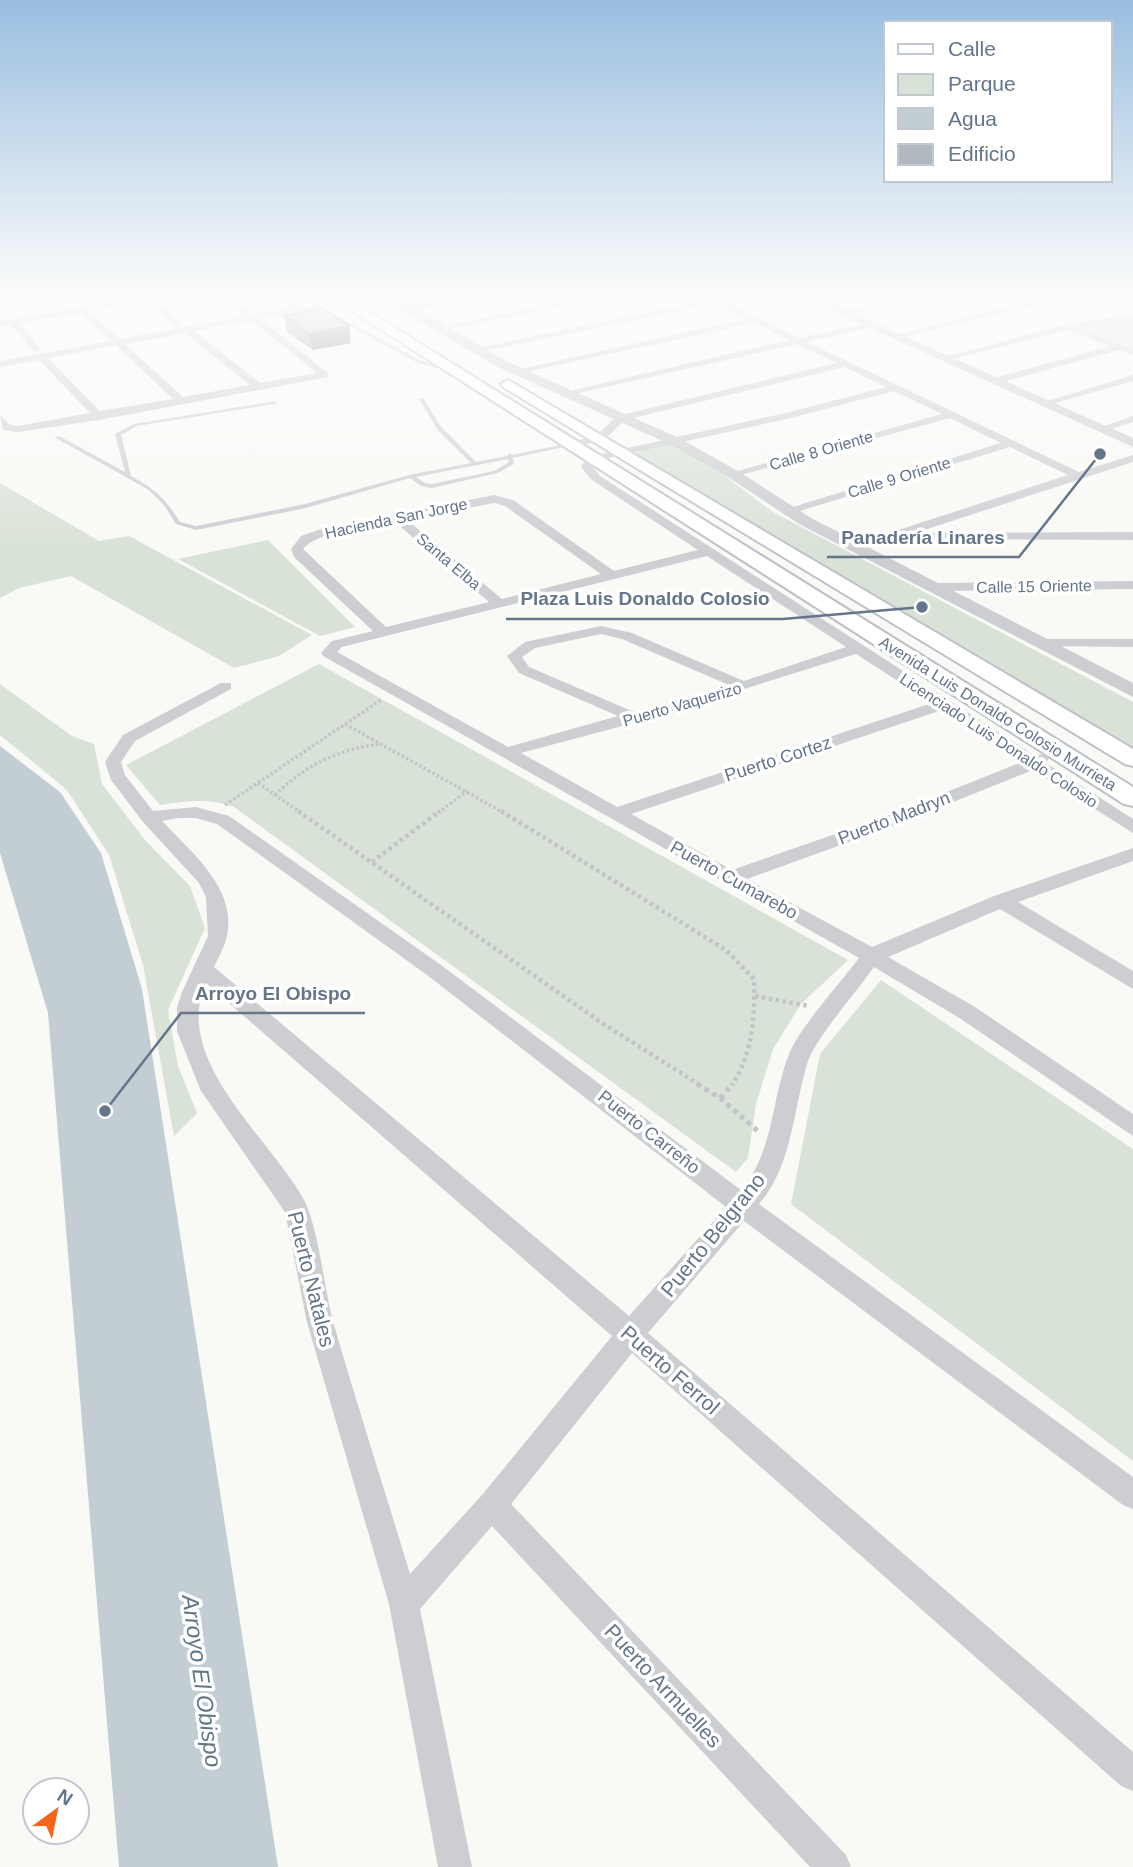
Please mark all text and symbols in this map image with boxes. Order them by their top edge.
legend [884,21,1112,182]
text: Calle [948,37,996,60]
text: Parque [948,72,1016,95]
text: Agua [948,107,997,130]
text: Edificio [948,142,1016,165]
street label: Calle 8 Oriente [768,428,875,473]
street label: Calle 9 Oriente [846,454,953,501]
street label: Hacienda San Jorge [323,495,469,542]
callout: Panadería Linares [827,517,1019,557]
text: Panadería Linares [841,527,1005,548]
street label: Santa Elba [413,530,484,593]
street label: Calle 15 Oriente [976,577,1092,596]
callout: Plaza Luis Donaldo Colosio [506,579,783,619]
text: Plaza Luis Donaldo Colosio [520,588,770,609]
street label: Avenida Luis Donaldo Colosio Murrieta [876,633,1119,794]
street label: Licenciado Luis Donaldo Colosio [897,670,1101,811]
street label: Puerto Vaquerizo [621,679,743,730]
street label: Puerto Cortez [722,732,834,786]
street label: Puerto Madryn [835,788,953,848]
street label: Puerto Cumarebo [667,837,801,923]
callout: Arroyo El Obispo [181,973,365,1013]
text: Arroyo El Obispo [195,983,351,1004]
street label: Puerto Carreño [594,1086,704,1178]
street label: Puerto Belgrano [656,1168,769,1301]
street label: Puerto Natales [284,1209,339,1349]
street label: Puerto Ferrol [617,1321,724,1419]
water label: Arroyo El Obispo [177,1591,227,1769]
street label: Puerto Armuelles [600,1619,726,1752]
north arrow [21,1776,91,1846]
text: N [54,1785,76,1810]

